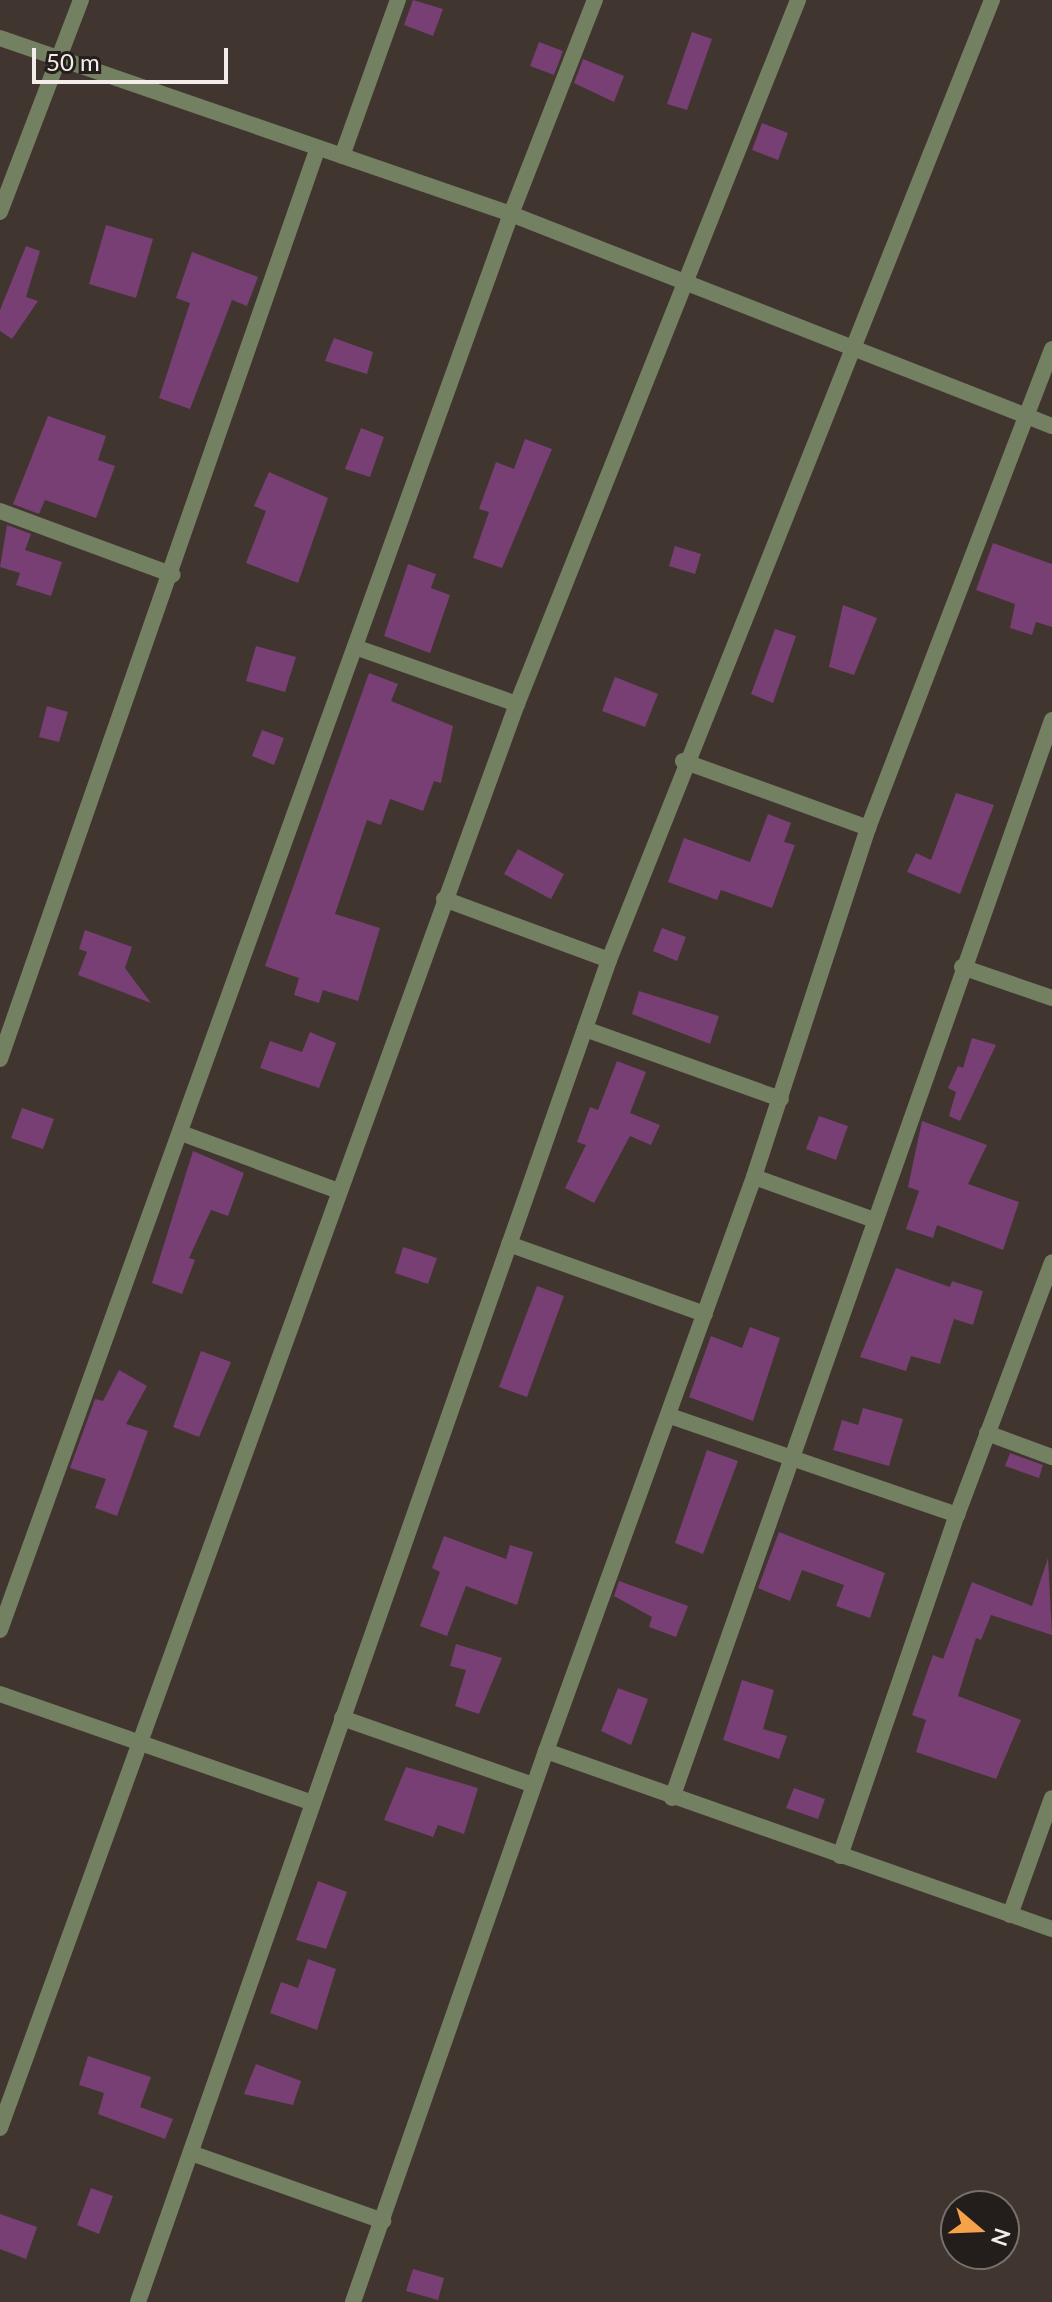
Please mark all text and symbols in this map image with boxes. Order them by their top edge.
scale bar [36,32,232,82]
text: 50 m [46,47,100,76]
north arrow [940,2190,1020,2270]
text: N [986,2225,1017,2250]

